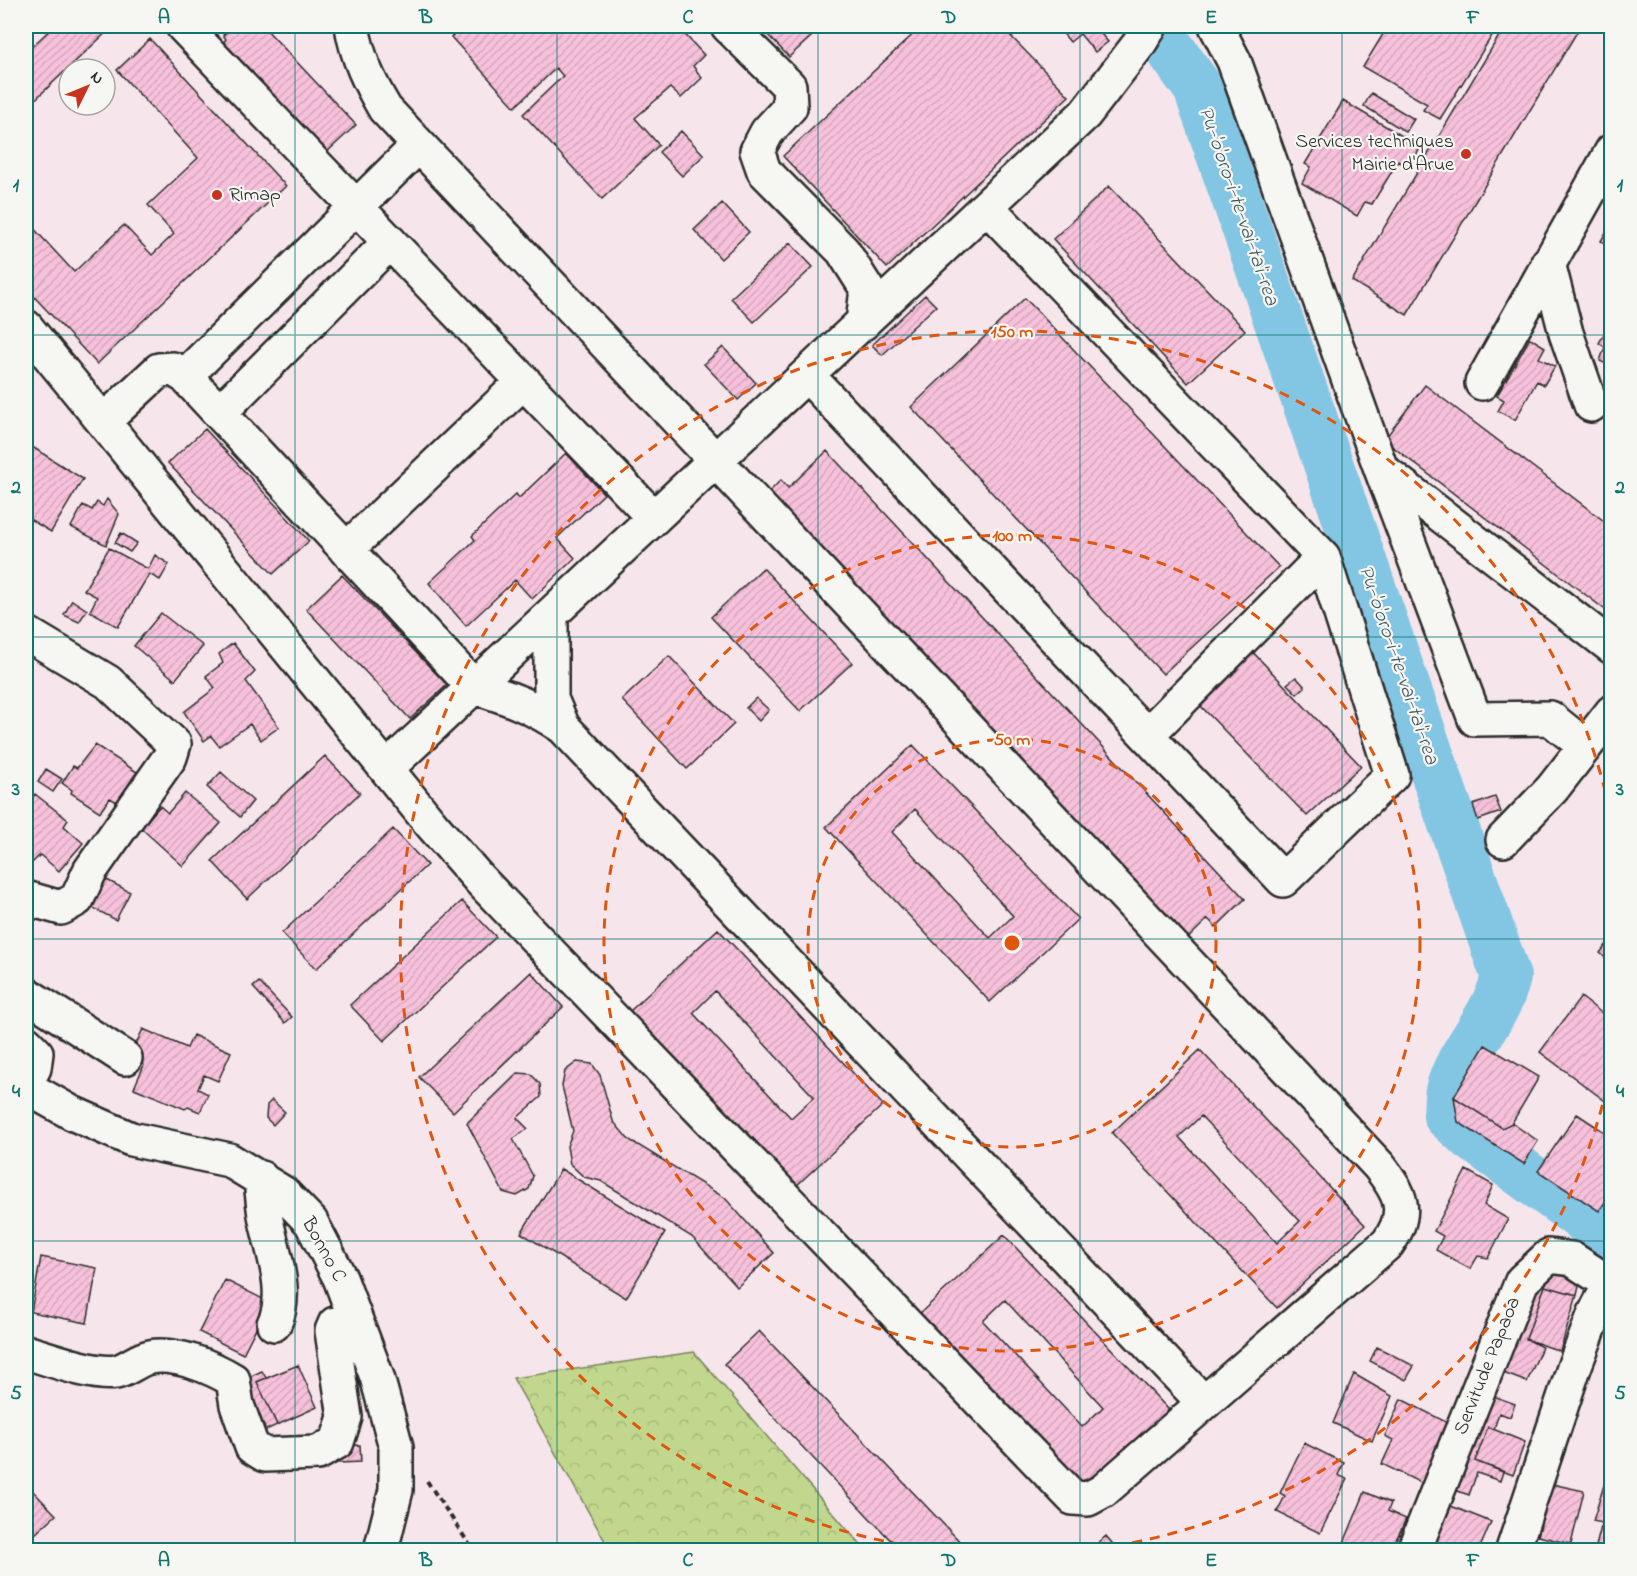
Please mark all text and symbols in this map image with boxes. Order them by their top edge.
text: A [158,4,170,33]
text: B [418,4,433,33]
text: C [683,4,694,33]
text: D [941,4,956,33]
text: E [1205,4,1217,33]
text: F [1466,4,1480,33]
north arrow [57,57,117,117]
text: N [84,66,109,90]
water label: Pu-'o'oro-i-te-vai-ta'i-rea [1190,102,1286,310]
place label: Services techniques Mairie d'Arue [1295,128,1454,180]
marker: Services techniques Mairie d'Arue [1459,147,1473,161]
text: 1 [13,172,20,201]
text: 1 [1617,172,1624,201]
place label: Rimap [229,181,281,210]
marker: Rimap [210,188,224,202]
text: 150 m [991,320,1033,346]
text: 2 [10,474,21,503]
text: 2 [1614,474,1625,503]
text: 100 m [992,524,1032,550]
water label: Pu-'o'oro-i-te-vai-ta'i-rea [1350,561,1446,769]
text: 50 m [994,728,1030,754]
text: 3 [11,776,20,805]
text: 3 [1615,776,1624,805]
centre of rings [1002,933,1022,953]
text: 4 [12,1078,21,1107]
text: 4 [1616,1078,1625,1107]
street label: Bonno C [293,1211,353,1288]
street label: Servitude Papaoa [1447,1293,1529,1439]
text: 5 [10,1380,22,1409]
text: 5 [1614,1380,1626,1409]
text: A [158,1547,170,1576]
text: B [418,1547,433,1576]
text: C [683,1547,694,1576]
text: D [941,1547,956,1576]
text: E [1205,1547,1217,1576]
text: F [1466,1547,1480,1576]

